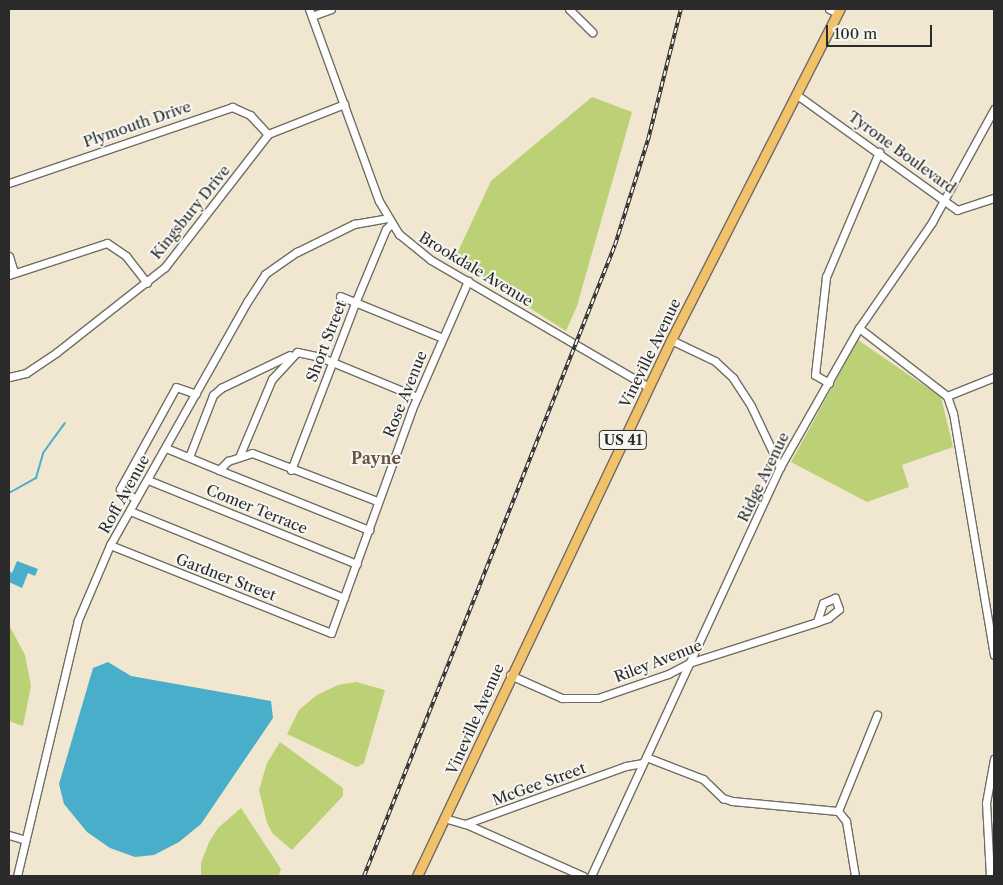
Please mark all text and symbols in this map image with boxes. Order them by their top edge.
scale bar [828,15,934,47]
text: 100 m [834,24,877,43]
street label: Plymouth Drive [81,97,193,151]
street label: Tyrone Boulevard [845,107,959,197]
street label: Kingsbury Drive [147,161,233,263]
street label: Brookdale Avenue [416,228,536,310]
street label: Vineville Avenue [616,295,684,411]
street label: Short Street [302,298,350,384]
street label: Rose Avenue [379,348,431,440]
road number: US 41 [598,428,648,452]
street label: Ridge Avenue [733,429,793,525]
district label: Payne [351,448,401,468]
street label: Roff Avenue [95,451,153,537]
street label: Comer Terrace [203,480,311,538]
street label: Gardner Street [173,550,279,604]
street label: Riley Avenue [611,636,705,686]
street label: Vineville Avenue [442,660,508,778]
street label: McGee Street [490,759,588,809]

